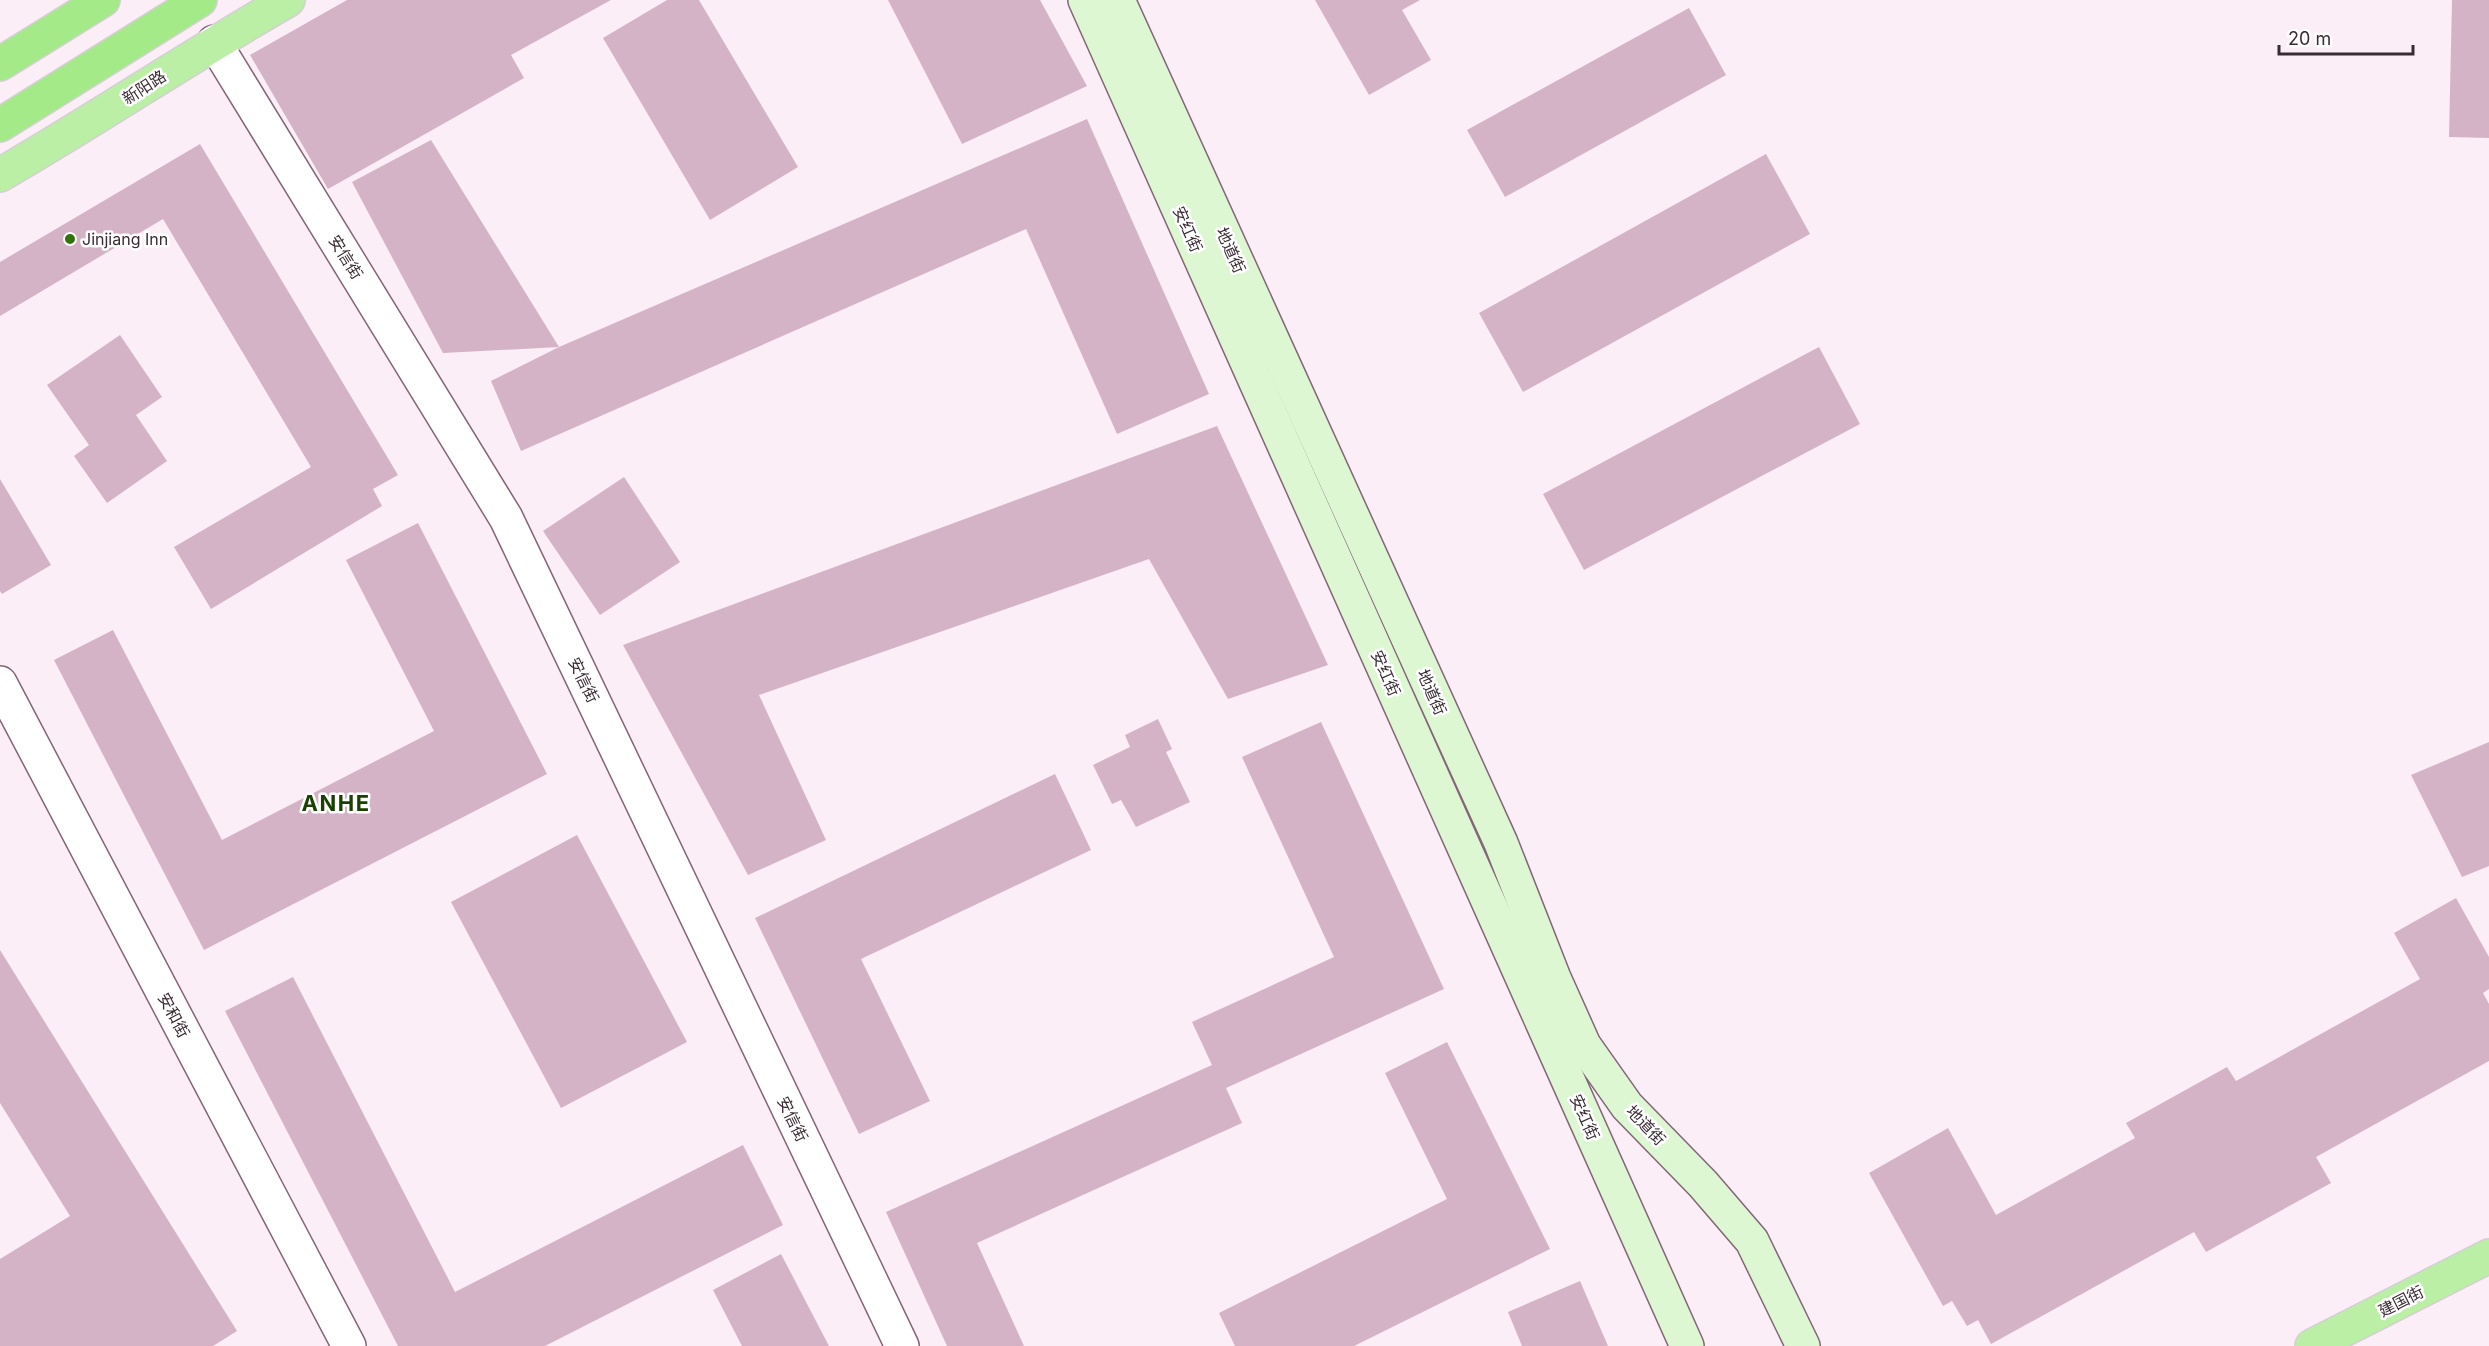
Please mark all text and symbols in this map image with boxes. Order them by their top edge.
scale bar [2279,18,2412,56]
text: 20 m [2288,28,2331,49]
street label: 新阳路 [118,66,170,108]
street label: 安红街 [1169,203,1207,255]
street label: 地道街 [1212,224,1250,276]
place label: Jinjiang Inn [82,229,168,249]
street label: 安信街 [325,231,367,283]
marker: Jinjiang Inn [63,232,77,246]
street label: 安红街 [1367,647,1405,699]
street label: 安信街 [564,654,604,706]
street label: 地道街 [1413,666,1451,718]
district label: ANHE [302,790,371,816]
street label: 安和街 [154,989,194,1041]
street label: 安红街 [1566,1091,1604,1143]
street label: 安信街 [773,1093,813,1145]
street label: 地道街 [1622,1101,1670,1149]
street label: 建国街 [2375,1281,2427,1321]

